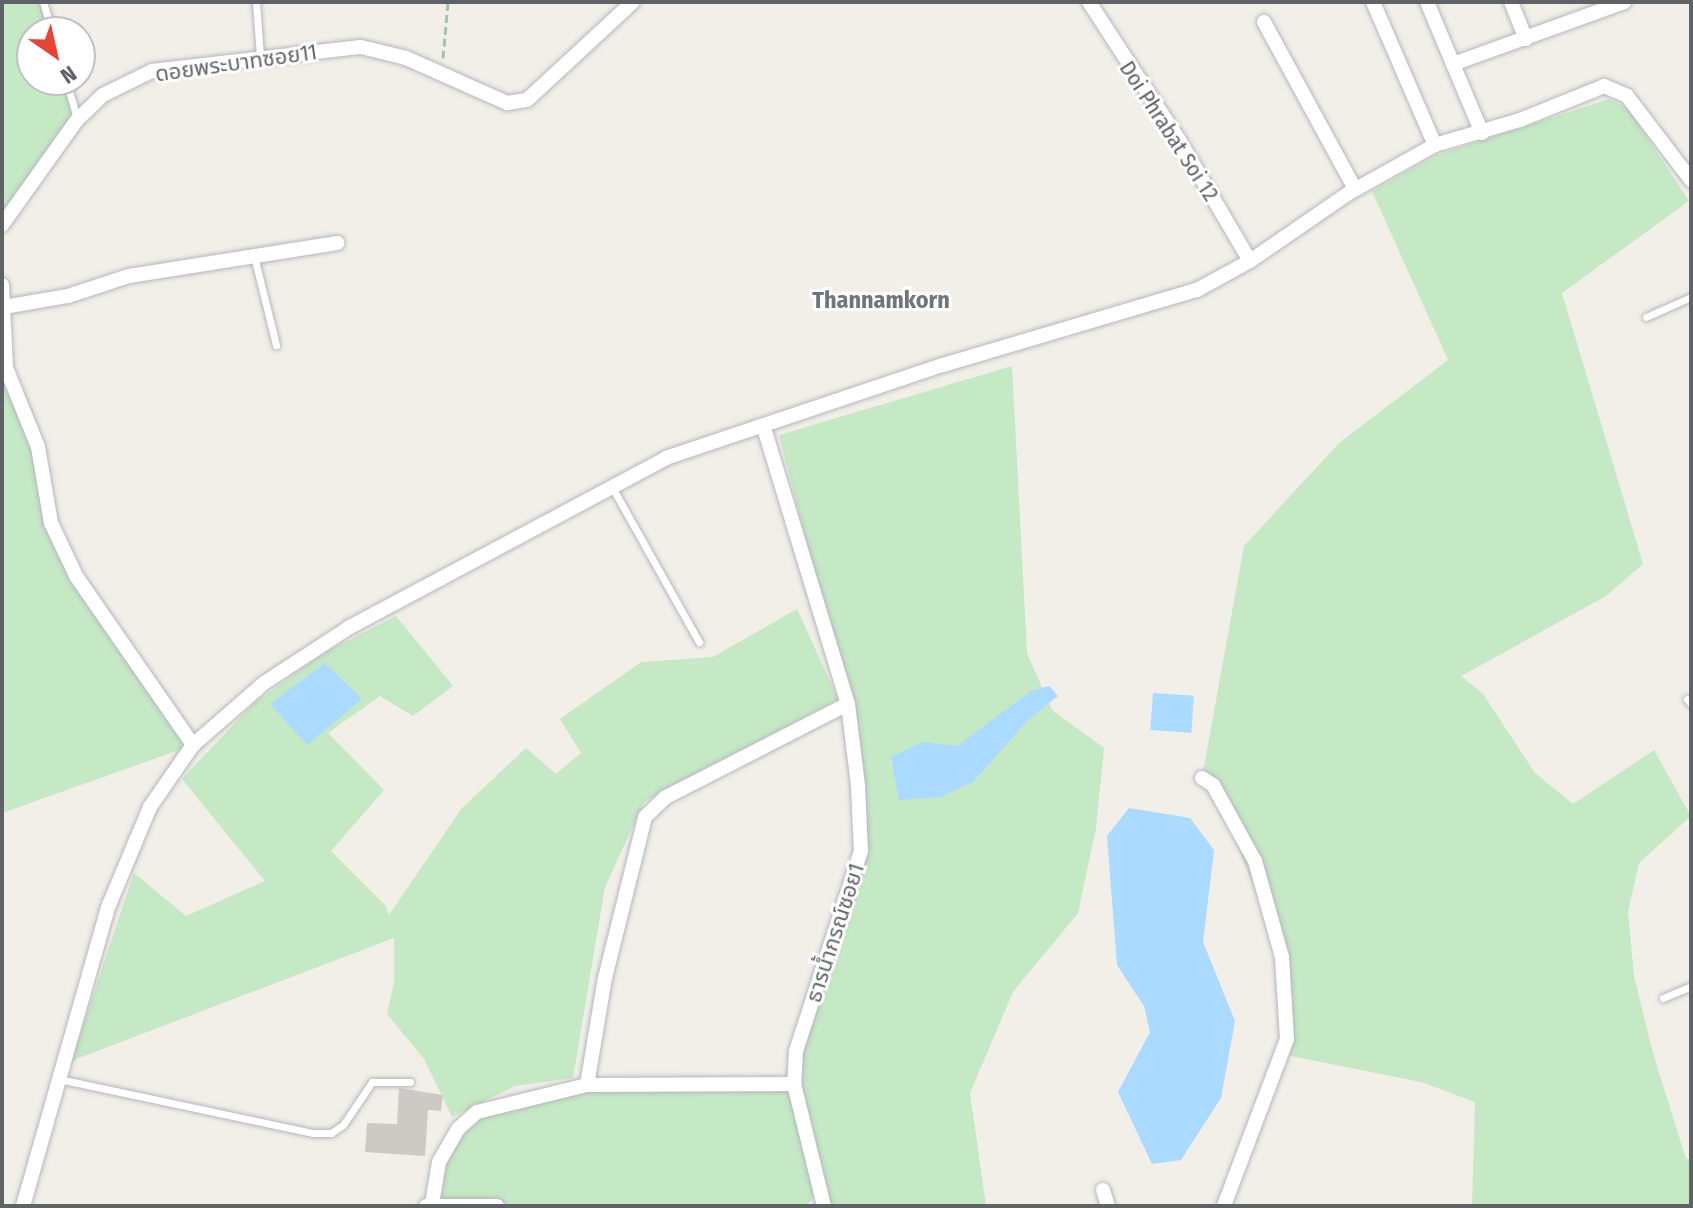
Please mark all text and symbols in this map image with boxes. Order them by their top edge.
north arrow [16,16,96,96]
street label: ดอยพระบาทซอย11 [153,39,319,87]
street label: Doi Phrabat Soi 12 [1114,56,1224,206]
text: N [56,60,82,90]
district label: Thannamkorn [812,287,950,315]
street label: ธารน้ำกรณ์ซอย1 [800,860,870,1006]

